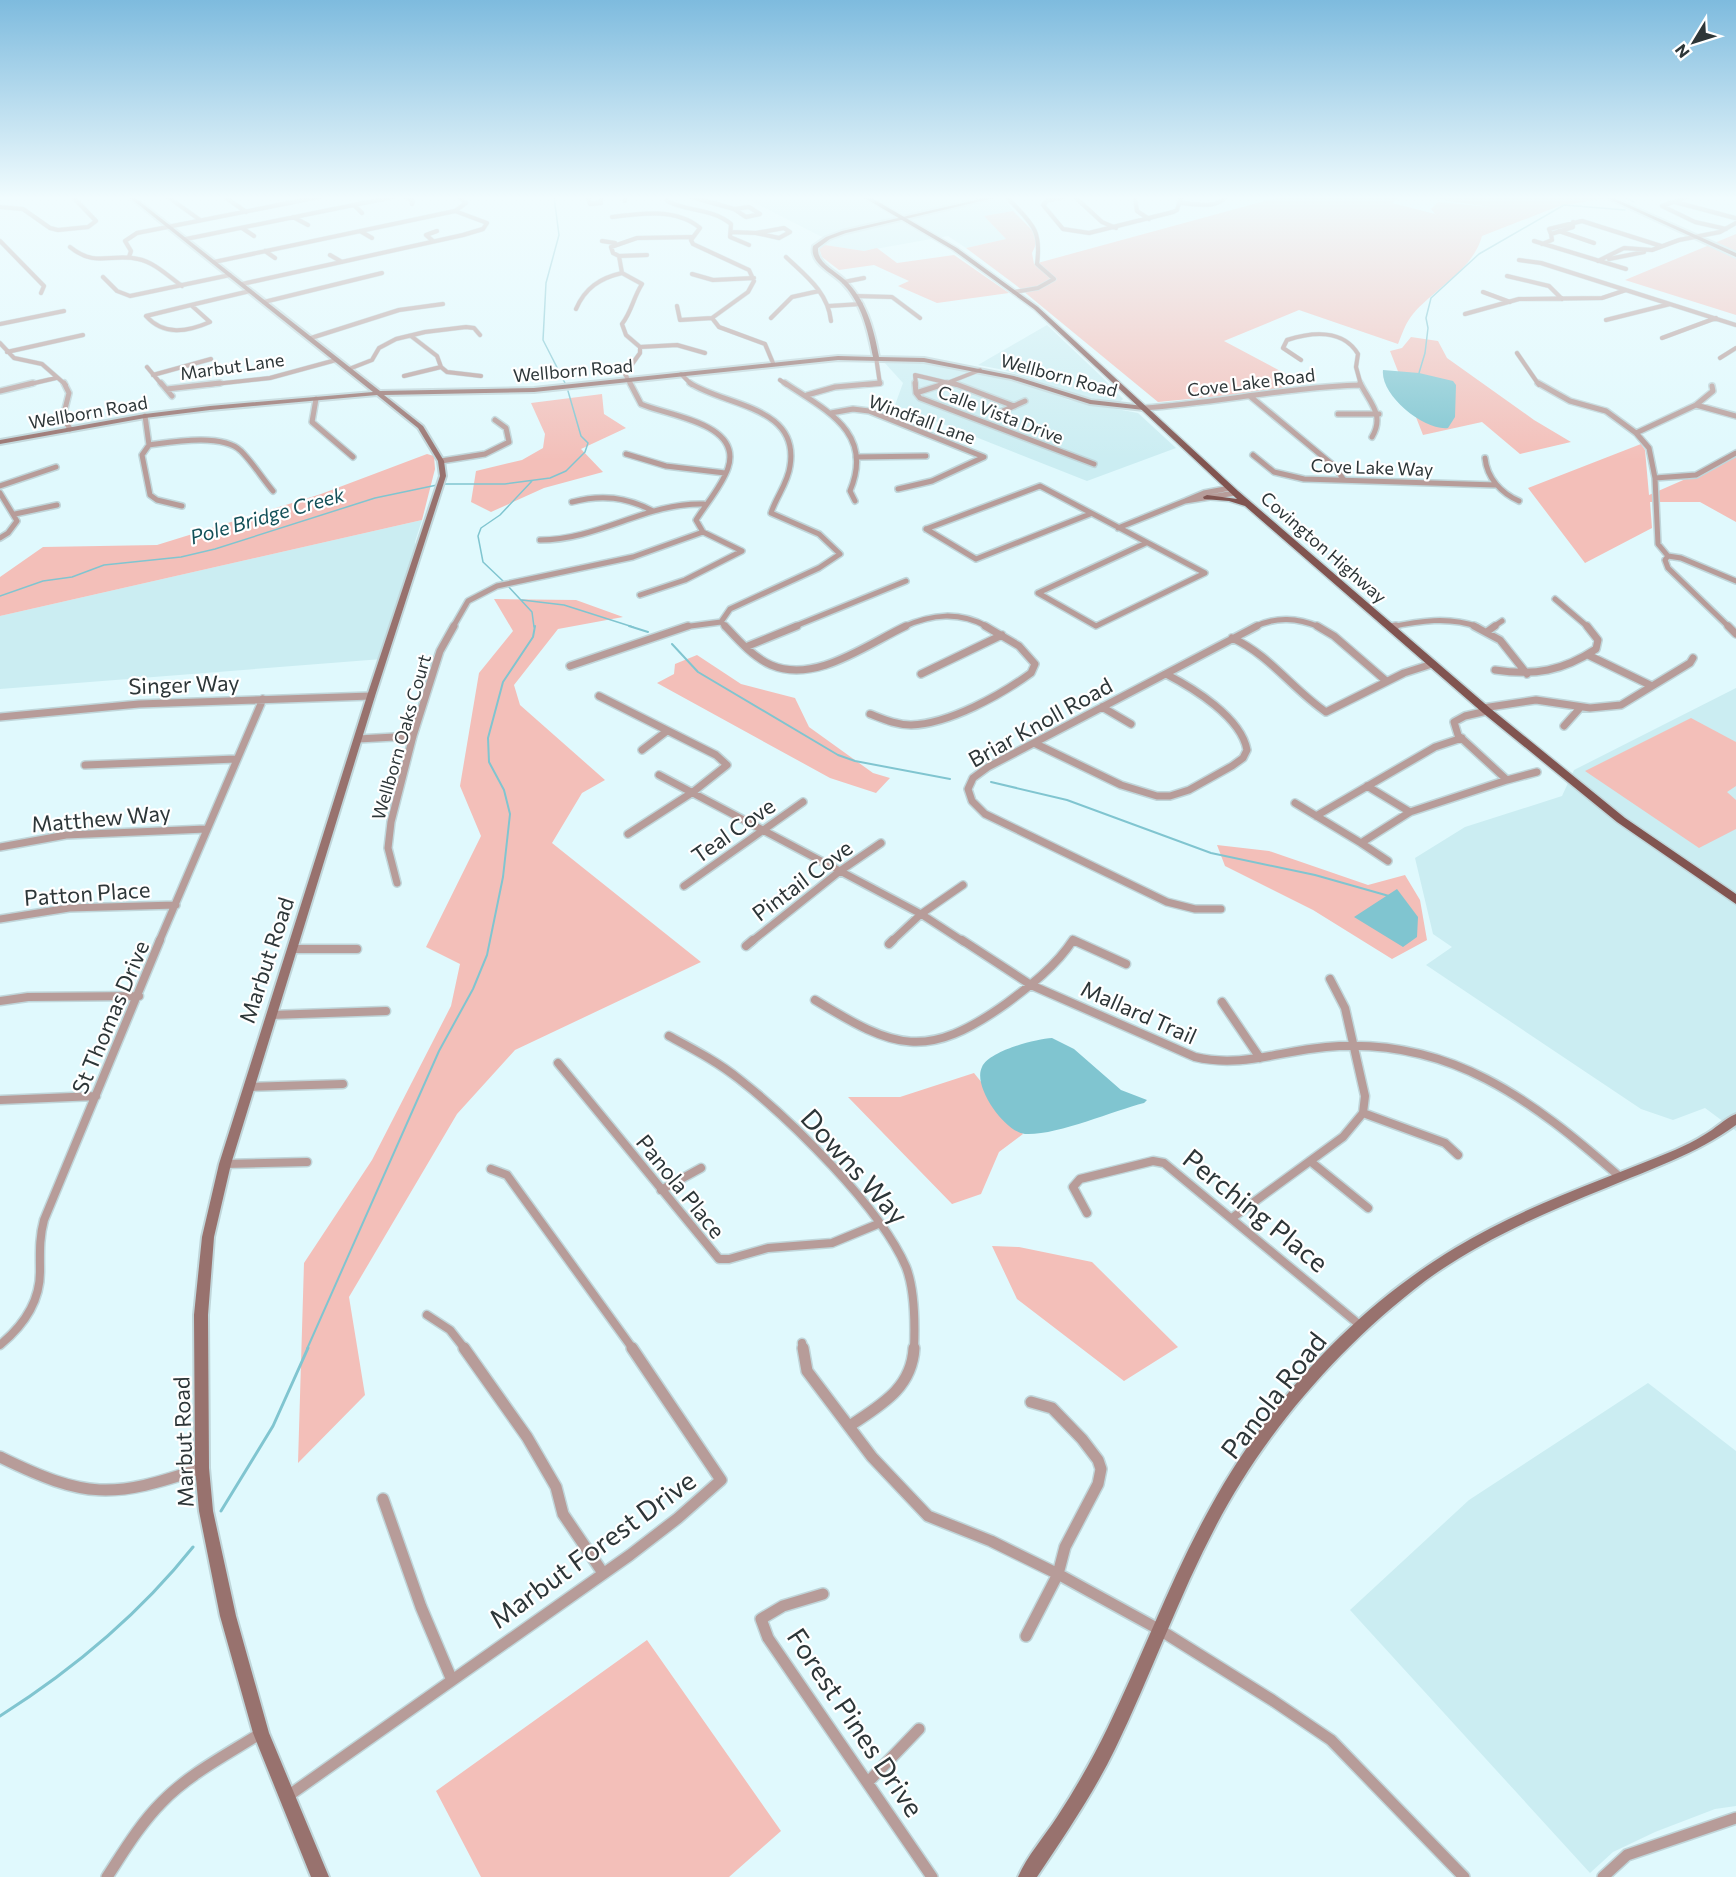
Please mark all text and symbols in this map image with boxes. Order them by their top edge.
north arrow [1664,12,1724,72]
text: N [1671,41,1693,62]
street label: Marbut Lane [179,348,285,384]
street label: Wellborn Road [998,349,1120,401]
street label: Wellborn Road [512,354,634,386]
street label: Cove Lake Road [1186,363,1316,401]
street label: Calle Vista Drive [935,380,1067,448]
street label: Windfall Lane [866,389,978,449]
street label: Wellborn Road [27,391,149,433]
street label: Cove Lake Way [1310,454,1434,480]
water label: Pole Bridge Creek [187,481,348,549]
street label: Covington Highway [1257,486,1391,608]
street label: Wellborn Oaks Court [367,652,435,822]
street label: Singer Way [128,669,240,699]
street label: Briar Knoll Road [963,671,1117,773]
street label: Teal Cove [686,792,780,868]
street label: Matthew Way [30,798,172,838]
street label: Pintail Cove [747,834,857,926]
street label: Patton Place [23,875,151,911]
street label: Marbut Road [233,894,299,1026]
street label: St Thomas Drive [66,936,154,1098]
street label: Mallard Trail [1077,974,1201,1050]
street label: Downs Way [795,1101,915,1231]
street label: Panola Place [631,1129,731,1243]
street label: Perching Place [1177,1141,1335,1279]
street label: Panola Road [1213,1325,1333,1465]
street label: Marbut Road [167,1376,199,1508]
street label: Marbut Forest Drive [482,1463,702,1635]
street label: Forest Pines Drive [781,1621,931,1823]

